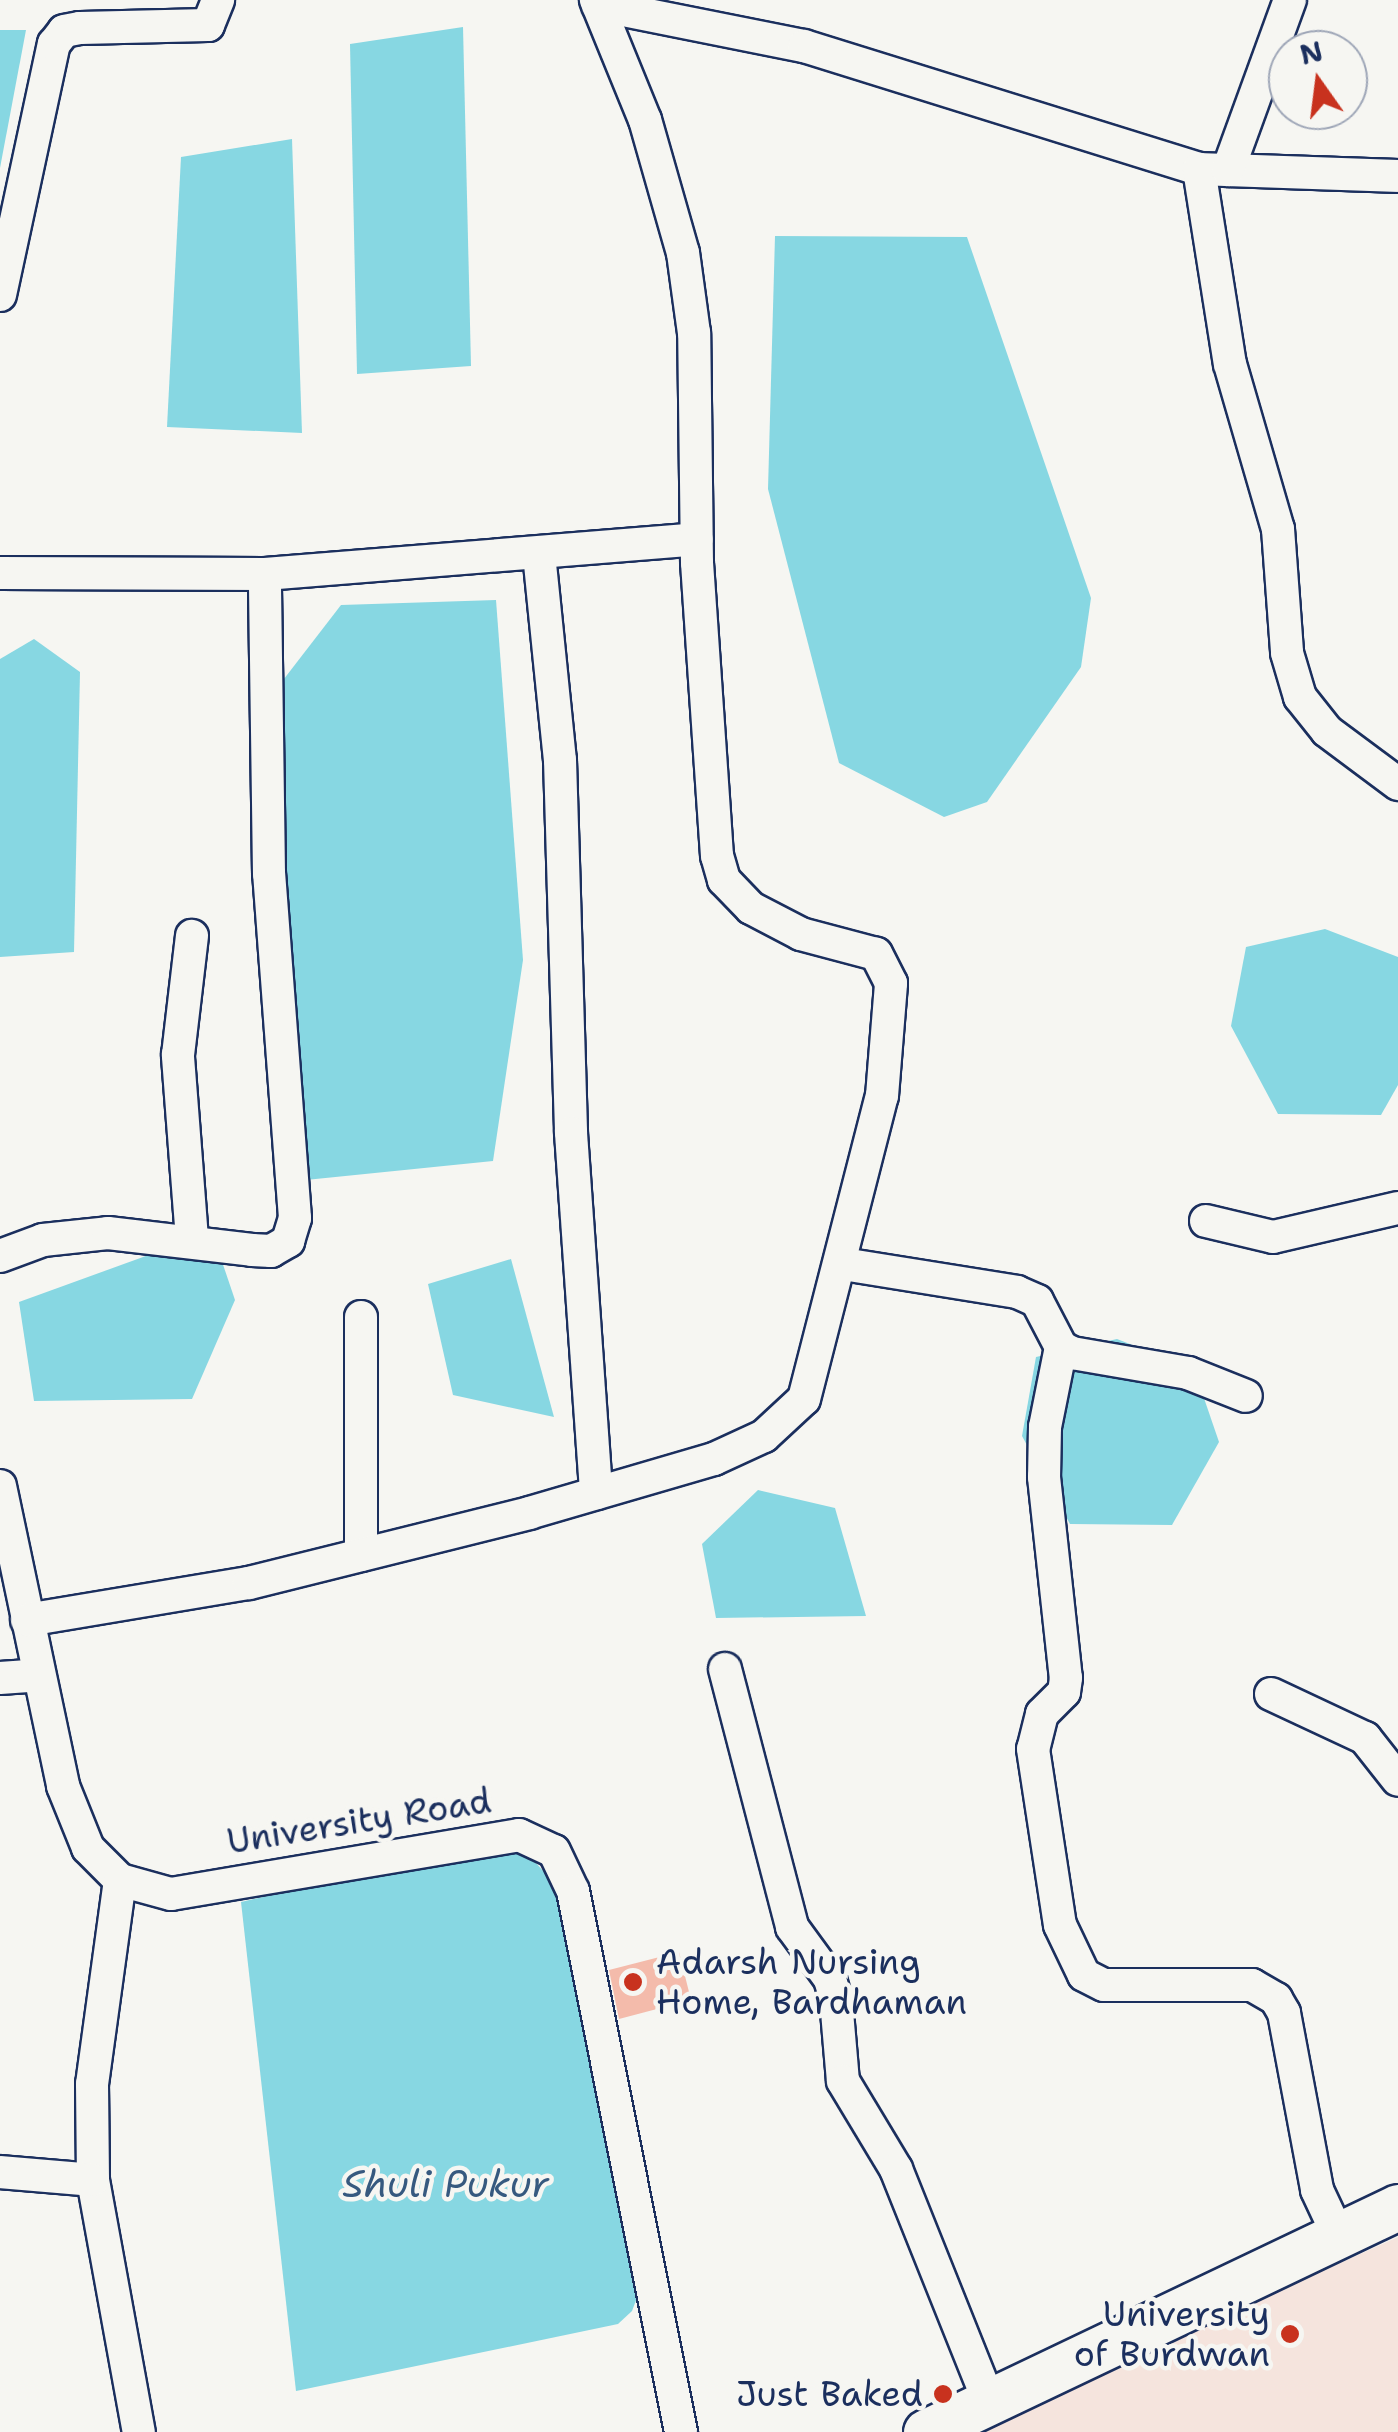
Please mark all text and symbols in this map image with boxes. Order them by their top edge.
north arrow [1268,30,1368,130]
text: N [1296,32,1327,74]
street label: University Road [224,1779,494,1863]
place label: Adarsh Nursing Home, Bardhaman [656,1941,967,2023]
marker: Adarsh Nursing Home, Bardhaman [620,1969,646,1995]
water label: Shuli Pukur [343,2161,549,2207]
place label: University of Burdwan [1074,2293,1270,2375]
marker: University of Burdwan [1279,2323,1301,2345]
place label: Just Baked [736,2373,923,2415]
marker: Just Baked [932,2383,954,2405]

